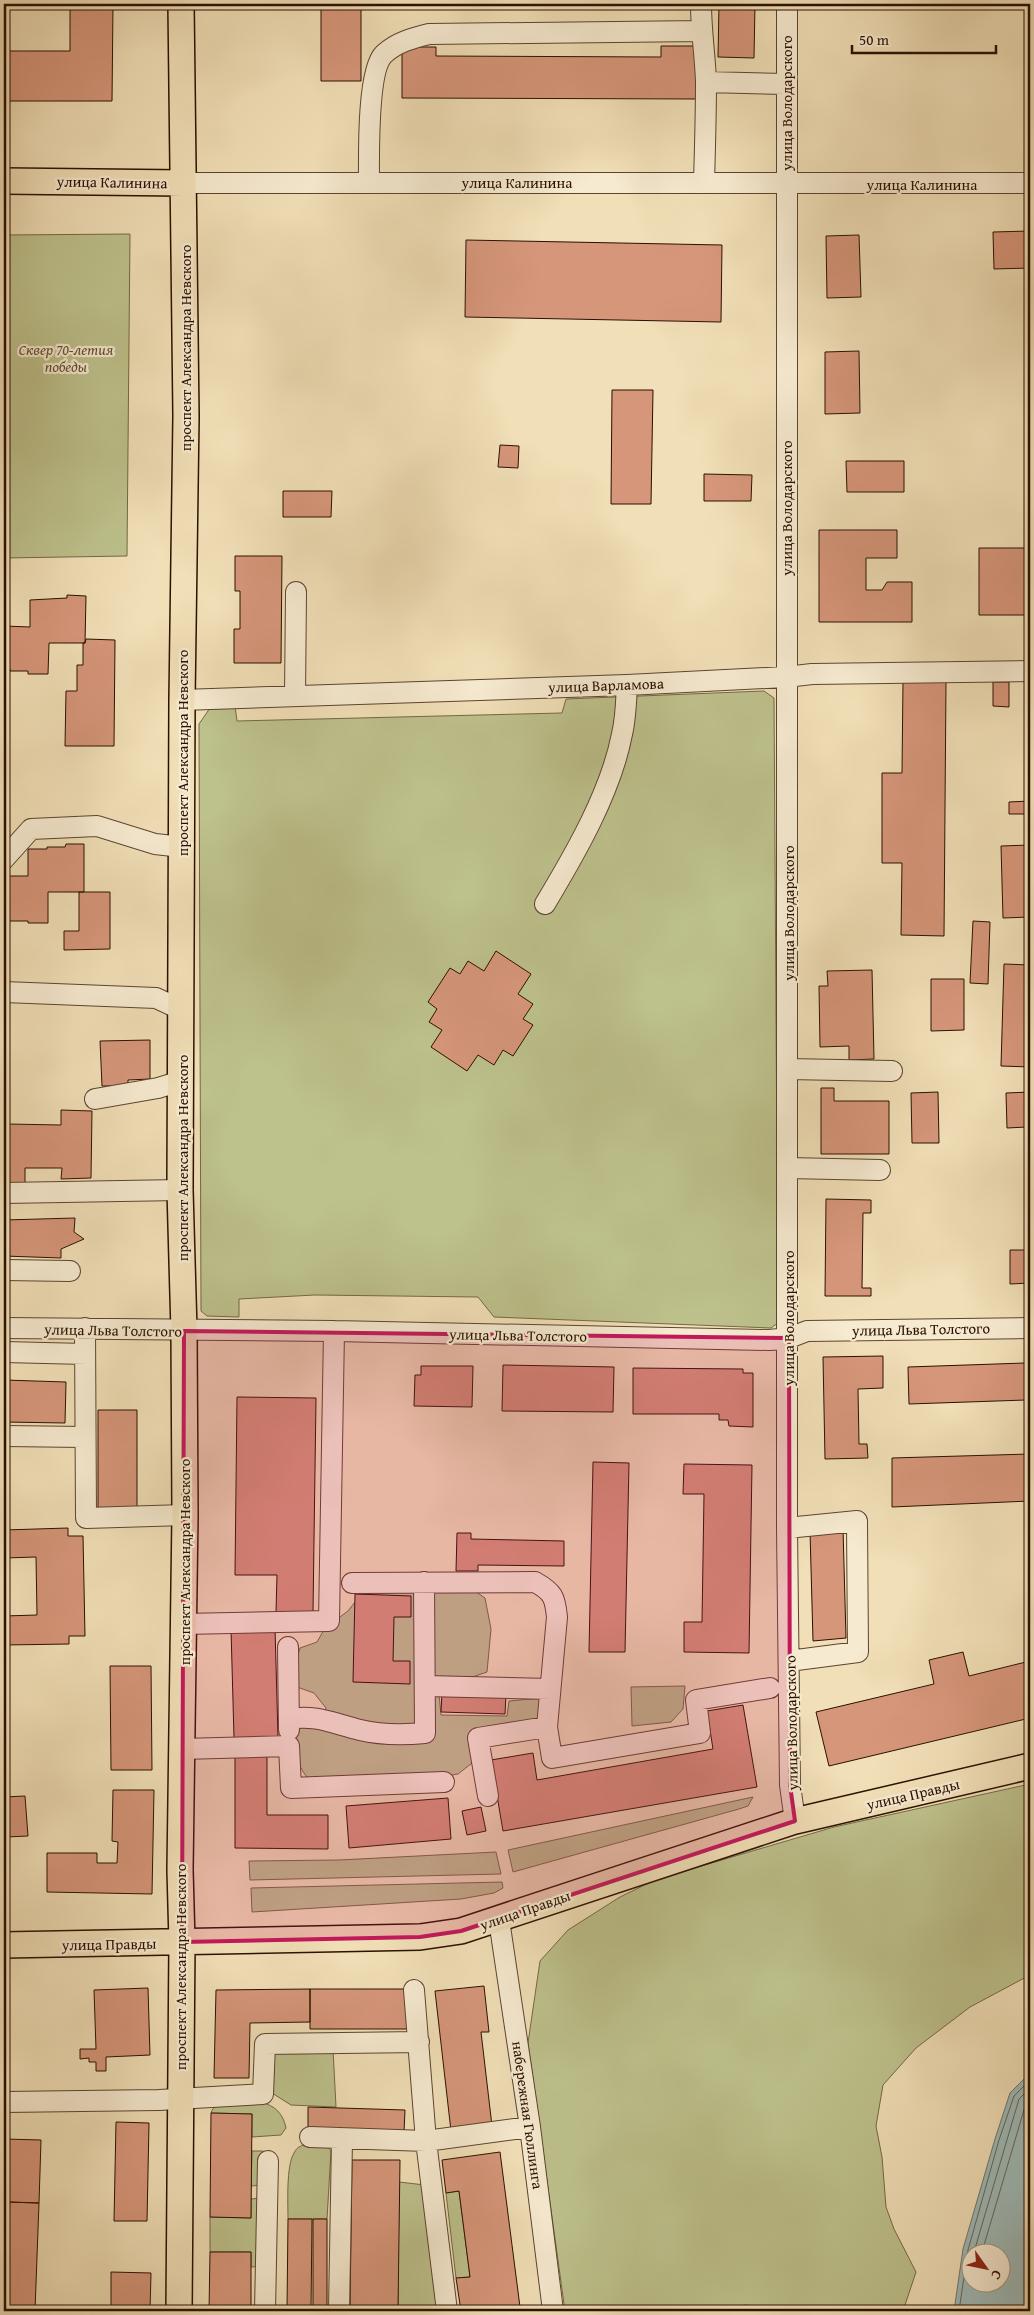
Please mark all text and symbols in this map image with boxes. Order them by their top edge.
scale bar [852,22,995,54]
text: 50 m [859,29,890,50]
street label: улица Володарского [776,35,797,172]
street label: улица Калинина [55,171,168,193]
street label: улица Калинина [461,172,573,193]
street label: улица Калинина [866,174,978,195]
street label: проспект Александра Невского [175,244,196,451]
park label: Сквер 70-летия победы [19,339,114,377]
street label: улица Володарского [776,440,797,577]
street label: проспект Александра Невского [172,649,193,856]
street label: улица Варламова [547,672,665,698]
street label: улица Володарского [778,845,799,982]
street label: проспект Александра Невского [172,1054,193,1261]
street label: улица Володарского [778,1250,799,1387]
street label: улица Льва Толстого [851,1317,991,1341]
street label: улица Льва Толстого [43,1318,183,1342]
street label: улица Льва Толстого [448,1323,588,1347]
street label: проспект Александра Невского [174,1458,195,1665]
street label: улица Володарского [779,1655,803,1792]
street label: улица Правды [864,1773,962,1815]
street label: проспект Александра Невского [170,1863,191,2070]
street label: улица Правды [476,1885,574,1936]
street label: улица Правды [60,1933,157,1955]
street label: набережная Гюллинга [507,2040,549,2191]
north arrow [962,2242,1012,2292]
text: С [986,2266,1007,2284]

